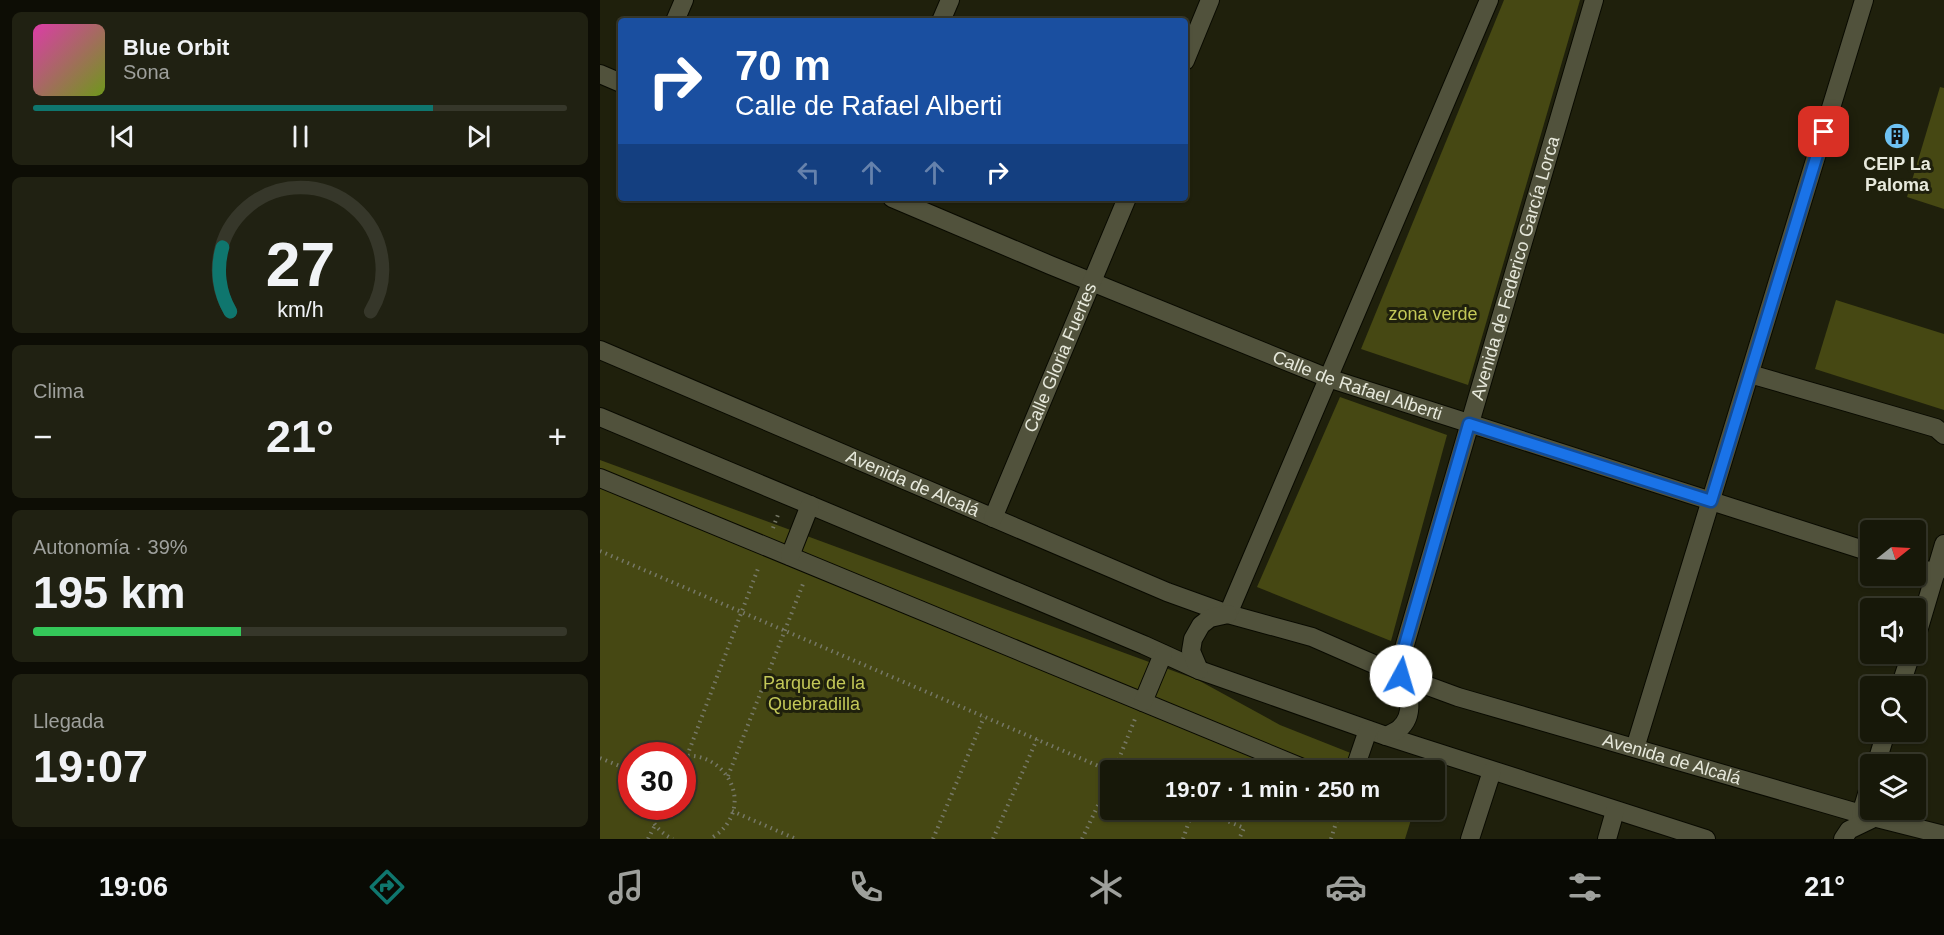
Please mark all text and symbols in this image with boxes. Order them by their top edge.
text: Blue Orbit [123,35,229,60]
icon: right [636,42,714,120]
text: 70 m [735,42,831,89]
text: Sona [123,61,170,83]
text: Calle de Rafael Alberti [735,91,1002,121]
pin [1798,106,1849,157]
icon: arrive [1807,115,1840,148]
icon: previous [106,120,139,153]
icon: pause [284,120,317,153]
icon: next [462,120,495,153]
building icon: CEIP La Paloma [1882,121,1912,151]
street label: Avenida de Federico García Lorca [1467,133,1564,402]
place label: CEIP La Paloma [1863,154,1932,195]
icon: left [792,156,825,189]
icon: ahead [855,156,888,189]
icon: ahead [918,156,951,189]
icon: right [981,156,1014,189]
text: 27 [265,230,335,299]
street label: Calle Gloria Fuertes [1020,280,1100,435]
text: km/h [277,298,323,322]
park label: zona verde [1388,304,1478,324]
street label: Calle de Rafael Alberti [1270,347,1445,424]
text: Clima [33,380,84,402]
text: 21° [266,411,334,462]
text: − [33,418,52,455]
text: + [548,418,567,455]
street label: Avenida de Alcalá [843,446,983,521]
north arrow [1860,520,1926,586]
map controls [1860,520,1926,820]
text: Autonomía · 39% [33,536,188,558]
text: 195 km [33,567,186,618]
button: sound [1860,598,1926,664]
position arrow [1369,644,1433,708]
park label: Parque de la Quebradilla [763,673,866,714]
button: search [1860,676,1926,742]
text: Llegada [33,710,104,732]
street label: Avenida de Alcalá [1600,730,1744,789]
text: 19:07 [33,741,148,792]
speed limit sign: 30 [618,742,696,820]
button: layers [1860,754,1926,820]
text: 19:07 · 1 min · 250 m [1165,777,1380,802]
icon: directions [366,866,408,908]
icon: music [605,866,647,908]
icon: phone [845,866,887,908]
icon: climate [1085,866,1127,908]
icon: car [1325,866,1367,908]
icon: filters [1564,866,1606,908]
text: 19:06 [99,872,168,902]
text: 21° [1804,872,1845,902]

